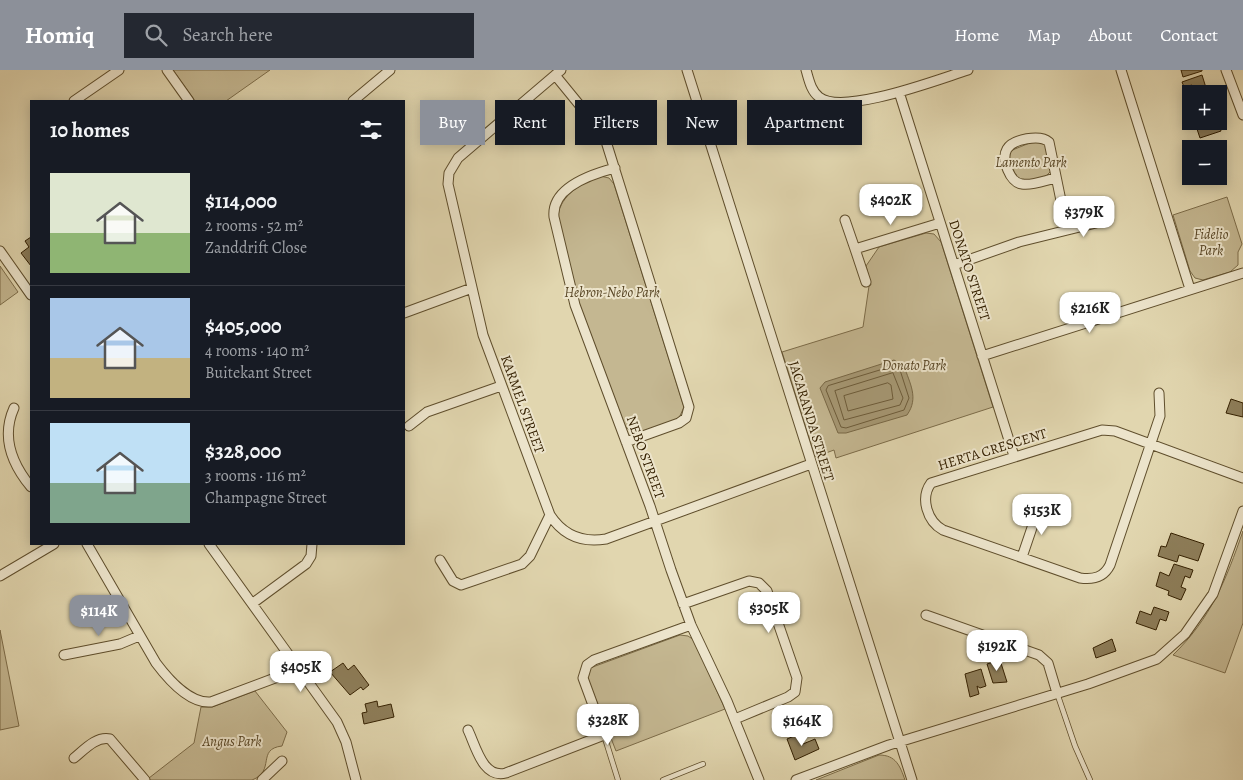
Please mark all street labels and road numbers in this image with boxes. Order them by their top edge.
street label: DONATO STREET [944,217,995,323]
street label: KARMEL STREET [496,352,549,456]
street label: JACARANDA STREET [784,359,839,484]
street label: NEBO STREET [622,413,669,502]
street label: HERTA CRESCENT [935,424,1049,475]

